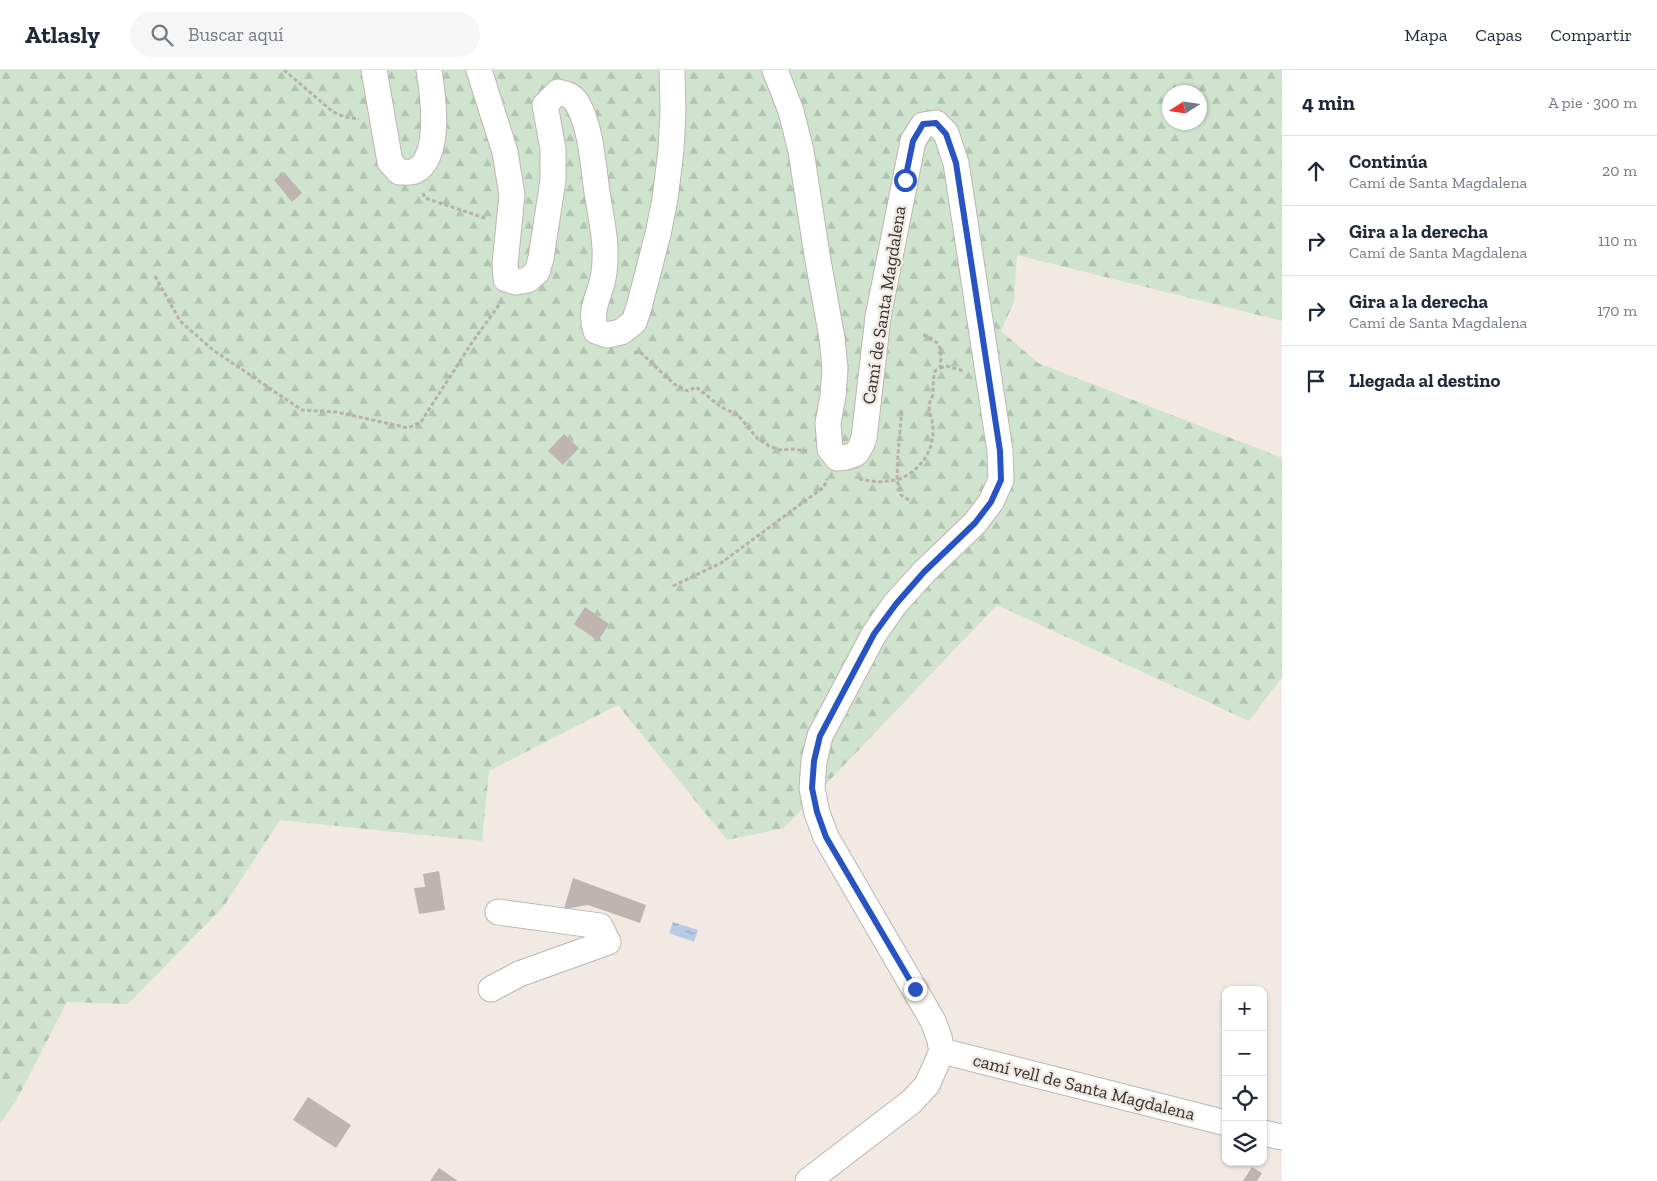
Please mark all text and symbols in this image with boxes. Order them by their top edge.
search box [130,12,480,57]
text: Atlasly [25,20,100,49]
icon: search [148,21,176,49]
text: Buscar aquí [188,23,284,46]
text: Mapa [1404,24,1447,46]
text: Capas [1475,24,1522,46]
text: Compartir [1550,24,1632,46]
north arrow [1162,85,1207,130]
text: 4 min [1302,90,1355,115]
text: A pie · 300 m [1548,93,1637,112]
text: Continúa [1349,150,1428,173]
icon: ahead [1302,157,1330,185]
text: 20 m [1602,161,1637,180]
route start [894,169,917,192]
text: Camí de Santa Magdalena [1349,173,1527,192]
street label: Camí de Santa Magdalena [857,204,911,406]
text: Gira a la derecha [1349,220,1488,243]
icon: right [1302,227,1330,255]
text: 110 m [1598,231,1637,250]
text: Camí de Santa Magdalena [1349,243,1527,262]
text: Gira a la derecha [1349,290,1488,313]
icon: right [1302,297,1330,325]
text: 170 m [1597,301,1637,320]
text: Camí de Santa Magdalena [1349,313,1527,332]
icon: arrive [1302,367,1330,395]
text: Llegada al destino [1349,369,1500,392]
route end [904,978,927,1001]
map controls [1222,986,1267,1166]
button: + [1222,986,1267,1031]
button: − [1222,1031,1267,1076]
street label: camí vell de Santa Magdalena [971,1049,1197,1125]
button: locate [1222,1076,1267,1121]
button: layers [1222,1121,1267,1166]

